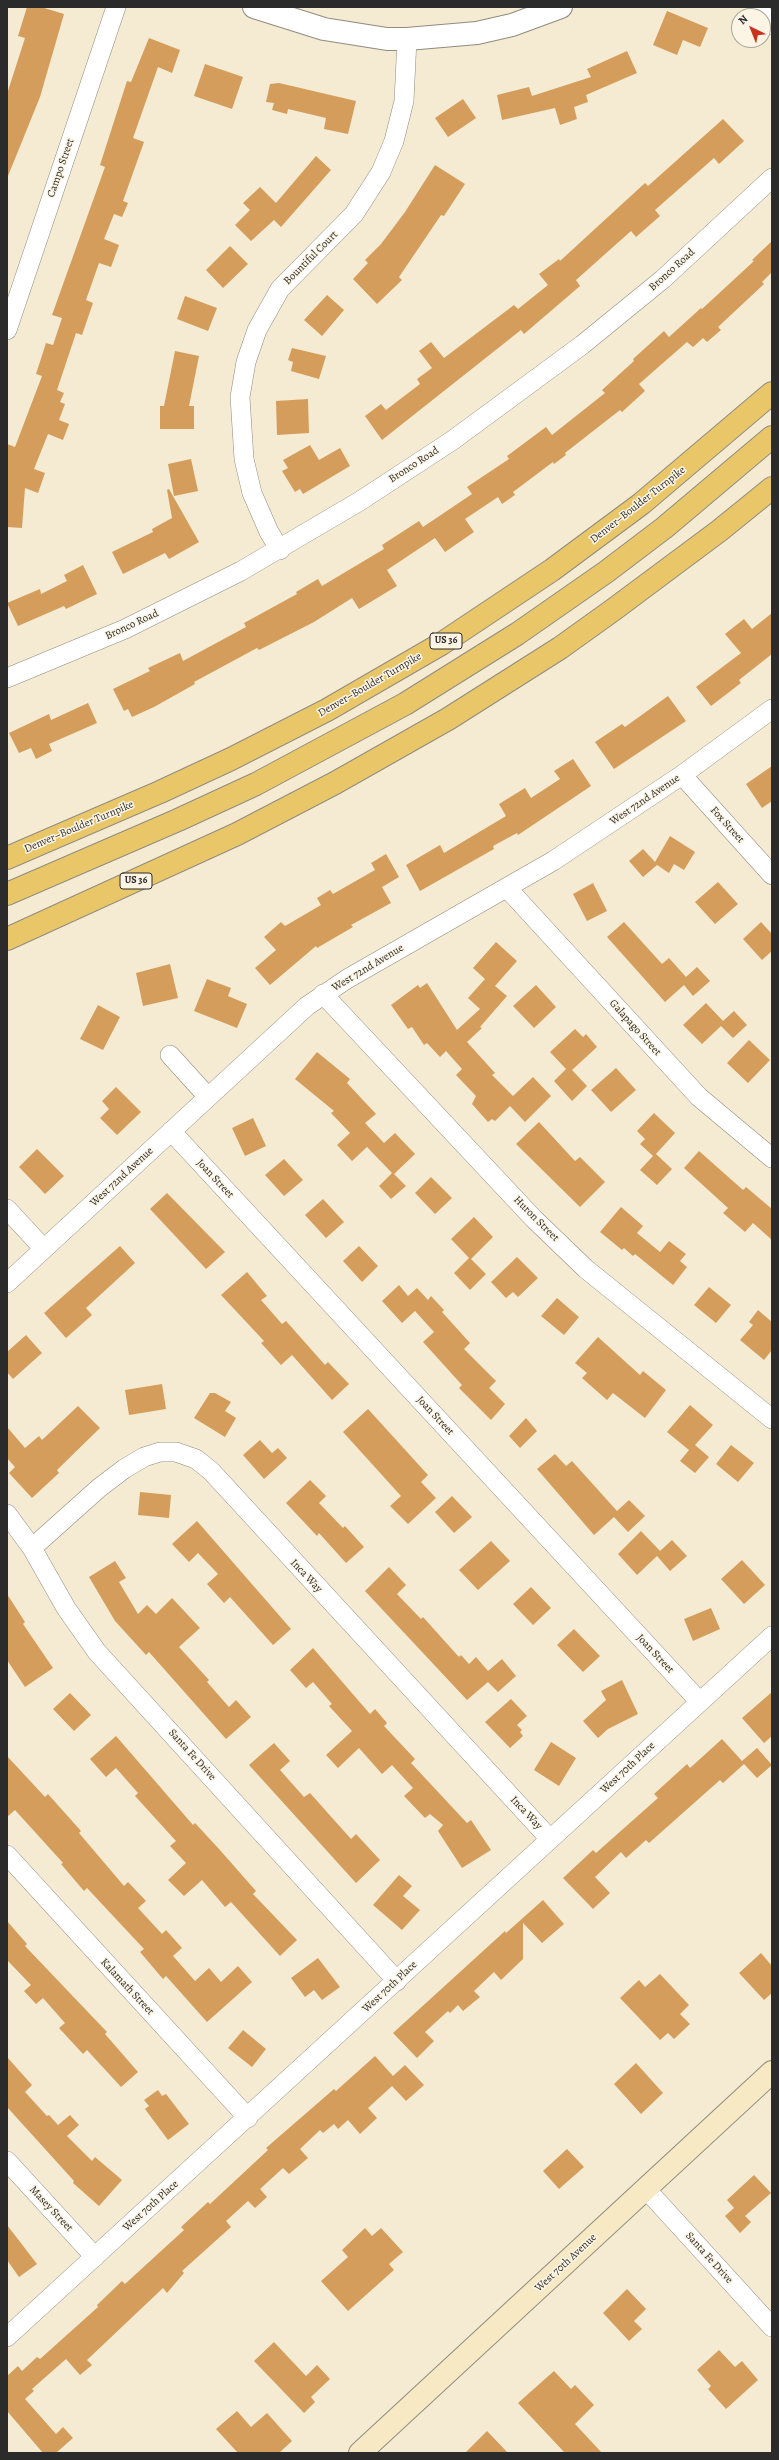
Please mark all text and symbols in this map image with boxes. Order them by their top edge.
north arrow [731,8,771,48]
text: N [735,11,751,28]
street label: Campo Street [45,137,77,199]
street label: Bountiful Court [281,228,341,288]
street label: Bronco Road [646,246,698,294]
street label: Bronco Road [386,444,442,486]
street label: Denver–Boulder Turnpike [588,464,688,546]
street label: Bronco Road [103,607,161,643]
road number: US 36 [430,633,462,649]
street label: Denver–Boulder Turnpike [316,650,424,720]
street label: West 72nd Avenue [608,772,682,828]
street label: Denver–Boulder Turnpike [22,798,136,856]
street label: Fox Street [707,804,747,846]
road number: US 36 [120,873,152,889]
street label: West 72nd Avenue [330,941,406,995]
street label: Galapago Street [606,997,664,1059]
street label: West 72nd Avenue [88,1144,156,1210]
street label: Joan Street [193,1157,237,1201]
street label: Huron Street [510,1193,562,1245]
street label: Joan Street [413,1394,457,1438]
street label: Inca Way [287,1557,325,1595]
street label: Joan Street [633,1632,677,1676]
street label: Santa Fe Drive [165,1727,219,1783]
street label: West 70th Place [598,1739,658,1797]
street label: Inca Way [507,1794,545,1832]
street label: Kalamath Street [97,1956,157,2018]
street label: West 70th Place [360,1958,420,2016]
street label: West 70th Place [121,2178,181,2234]
street label: Masey Street [26,2183,76,2235]
street label: Santa Fe Drive [682,2230,736,2286]
street label: West 70th Avenue [532,2231,600,2295]

